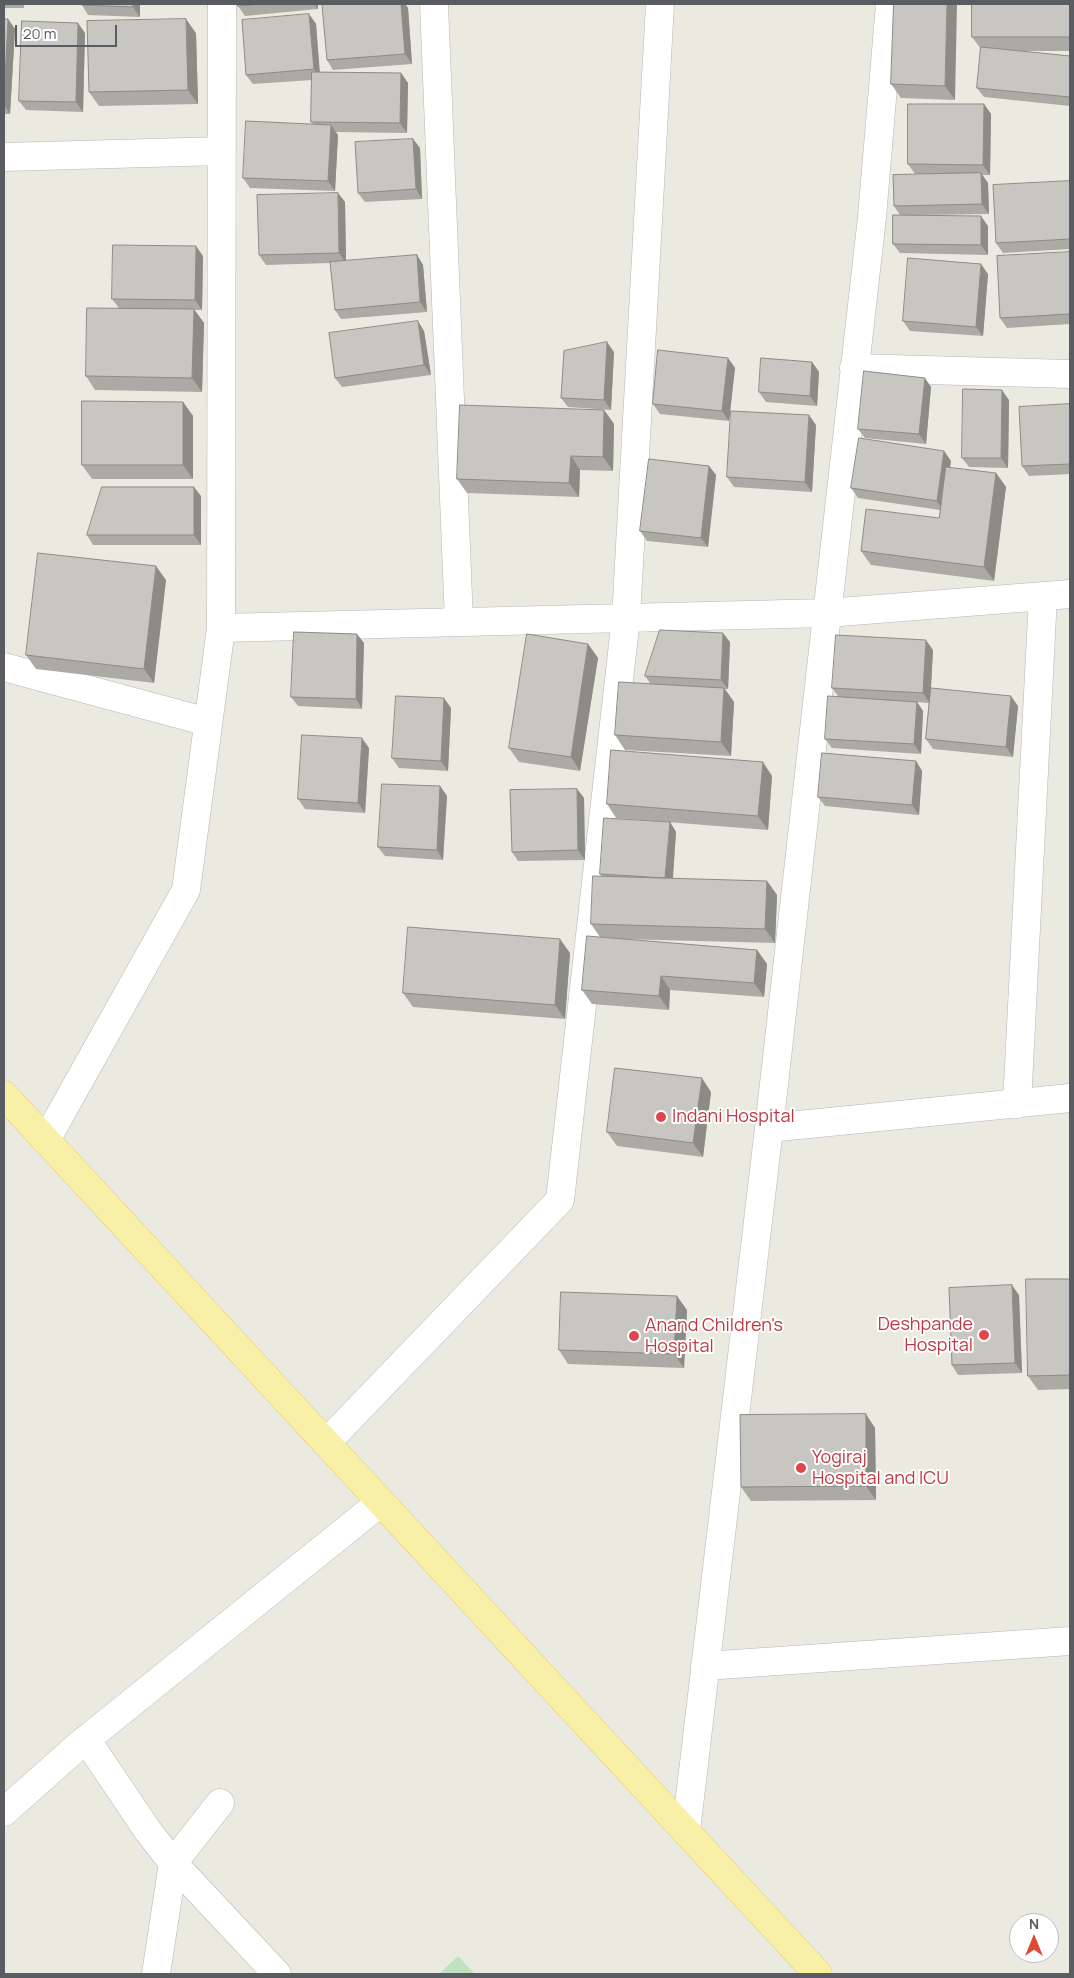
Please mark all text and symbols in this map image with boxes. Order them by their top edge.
scale bar [18,15,120,47]
text: 20 m [23,23,56,44]
place label: Indani Hospital [672,1106,795,1128]
marker: Indani Hospital [654,1110,668,1124]
place label: Deshpande Hospital [878,1314,973,1356]
place label: Anand Children's Hospital [645,1315,783,1358]
marker: Deshpande Hospital [977,1328,991,1342]
marker: Anand Children's Hospital [627,1329,641,1343]
place label: Yogiraj Hospital and ICU [812,1447,949,1490]
marker: Yogiraj Hospital and ICU [794,1461,808,1475]
north arrow [1009,1913,1059,1963]
text: N [1029,1914,1039,1933]

